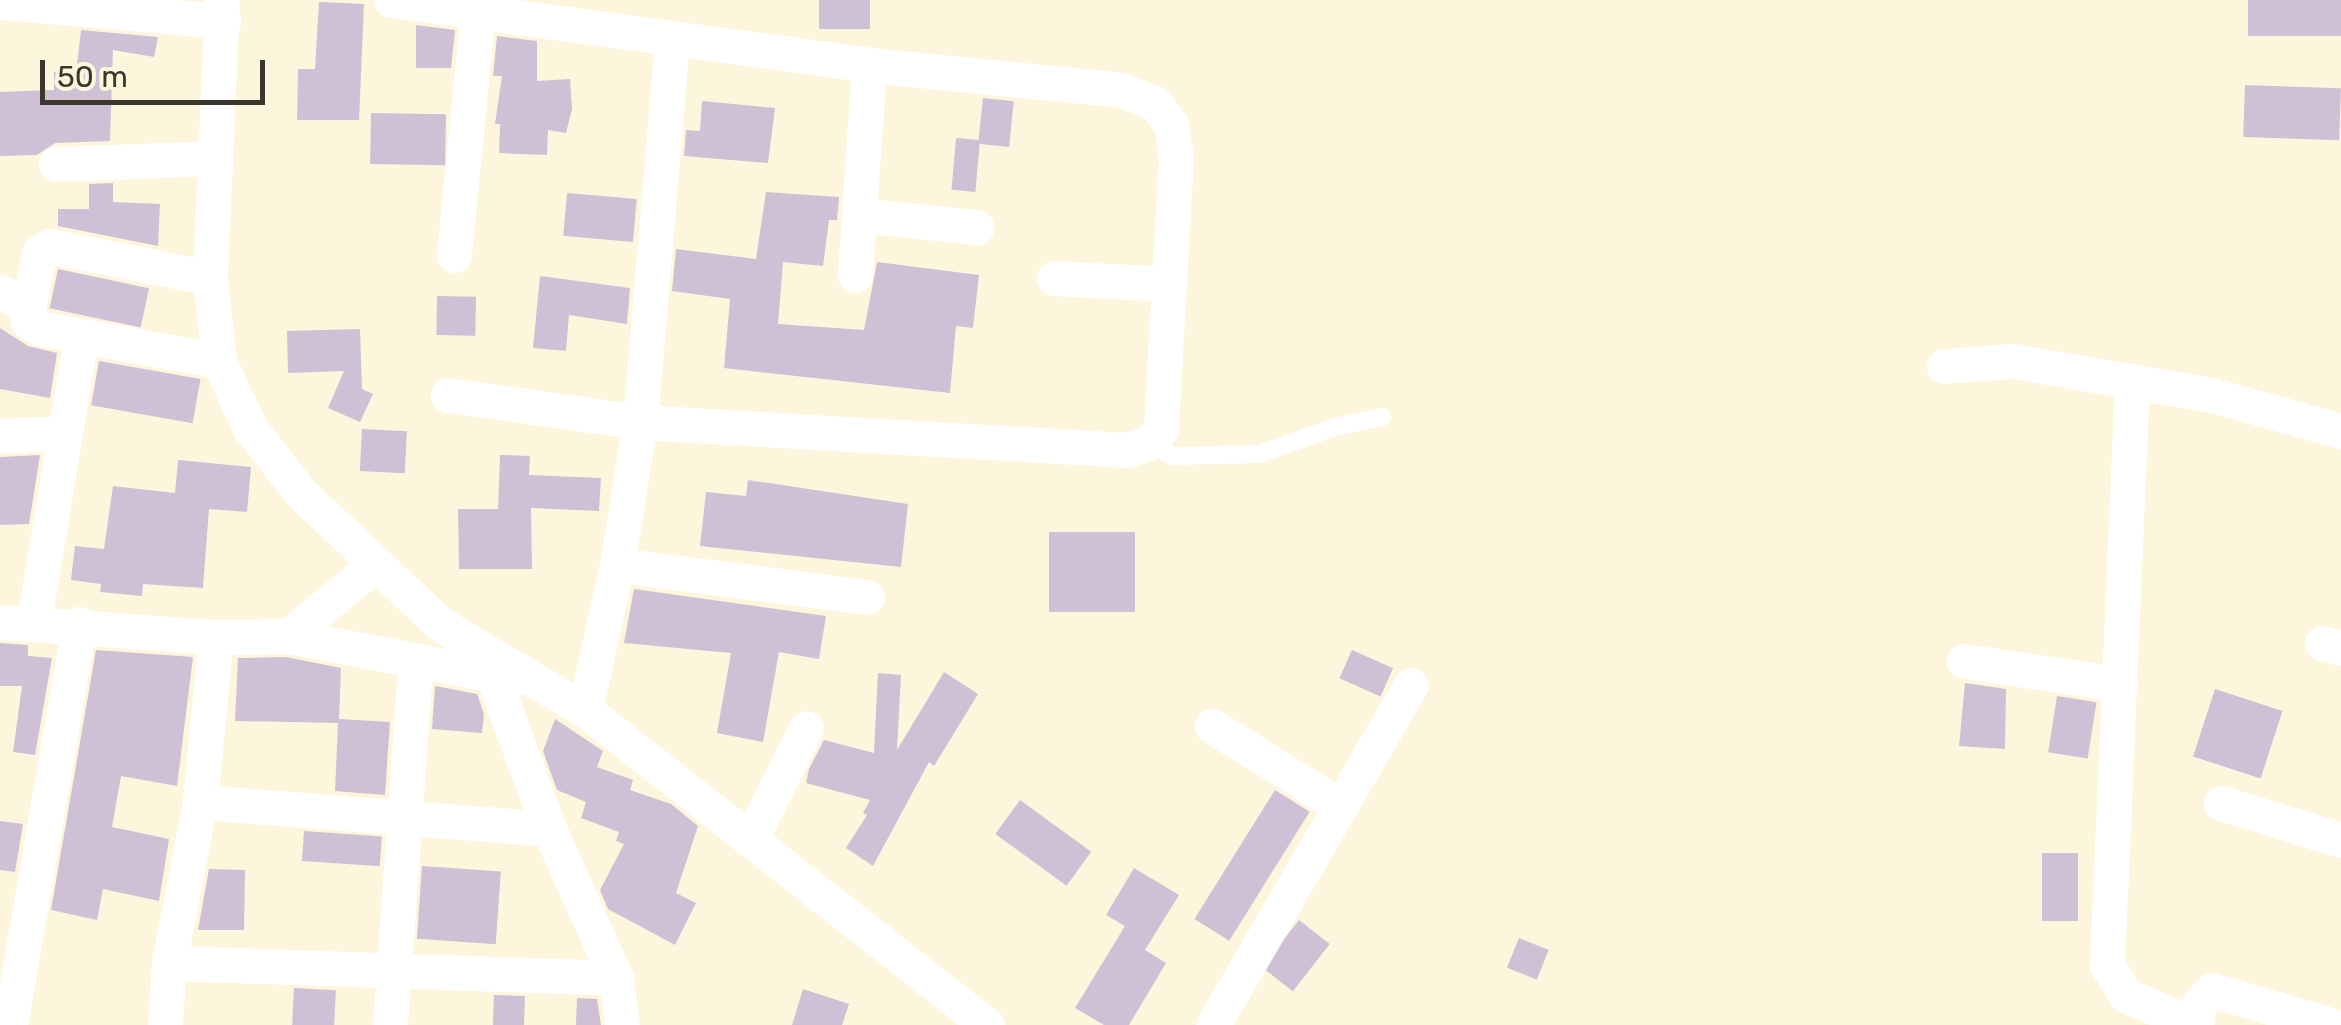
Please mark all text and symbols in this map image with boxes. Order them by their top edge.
scale bar [45,40,270,102]
text: 50 m [57,59,128,95]

